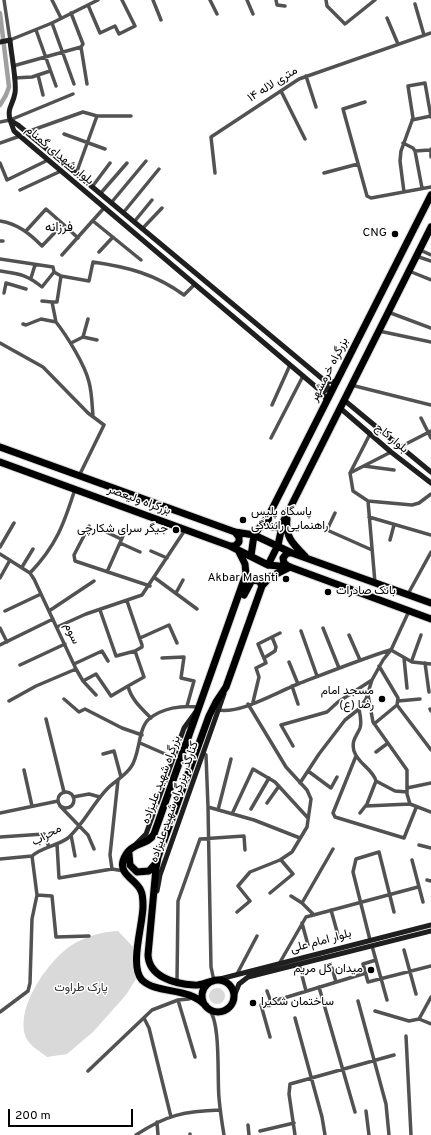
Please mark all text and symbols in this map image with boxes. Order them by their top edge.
street label: ۱۴ متری لاله [245,64,301,106]
street label: بلوار شهدای گمنام [22,123,96,189]
district label: فرزانه [45,220,73,236]
place label: CNG [363,227,387,241]
marker: CNG [390,229,400,239]
street label: بزرگراه خرمشهر [308,335,352,405]
street label: بلوار کاج [371,421,411,457]
street label: بزرگراه ولیعصر [105,483,173,519]
place label: پاسگاه پلیس راهنمایی رانندگی [251,506,328,534]
marker: پاسگاه پلیس راهنمایی رانندگی [238,515,248,525]
place label: جیگر سرای شکارچی [77,523,168,537]
marker: جیگر سرای شکارچی [171,525,181,535]
place label: Akbar Mashti [207,572,278,586]
marker: Akbar Mashti [281,574,291,584]
place label: بانک صادرات [336,585,396,599]
marker: بانک صادرات [323,587,333,597]
street label: سوم [60,621,82,647]
place label: مسجد امام رضا (ع) [321,685,374,713]
marker: مسجد امام رضا (ع) [377,694,387,704]
street label: بزرگراه شهید علیزاده [139,734,185,826]
street label: کنارگذر بزرگراه شهید علیزاده [147,740,203,864]
street label: محراب [30,822,64,850]
street label: بلوار امام علی [289,927,353,957]
place label: میدان گل مریم [294,963,363,977]
marker: میدان گل مریم [366,965,376,975]
park label: پارک طراوت [54,982,108,996]
place label: ساختمان شکیرا [261,996,334,1010]
marker: ساختمان شکیرا [248,998,258,1008]
scale bar [10,1101,135,1127]
text: 200 m [15,1108,51,1124]

